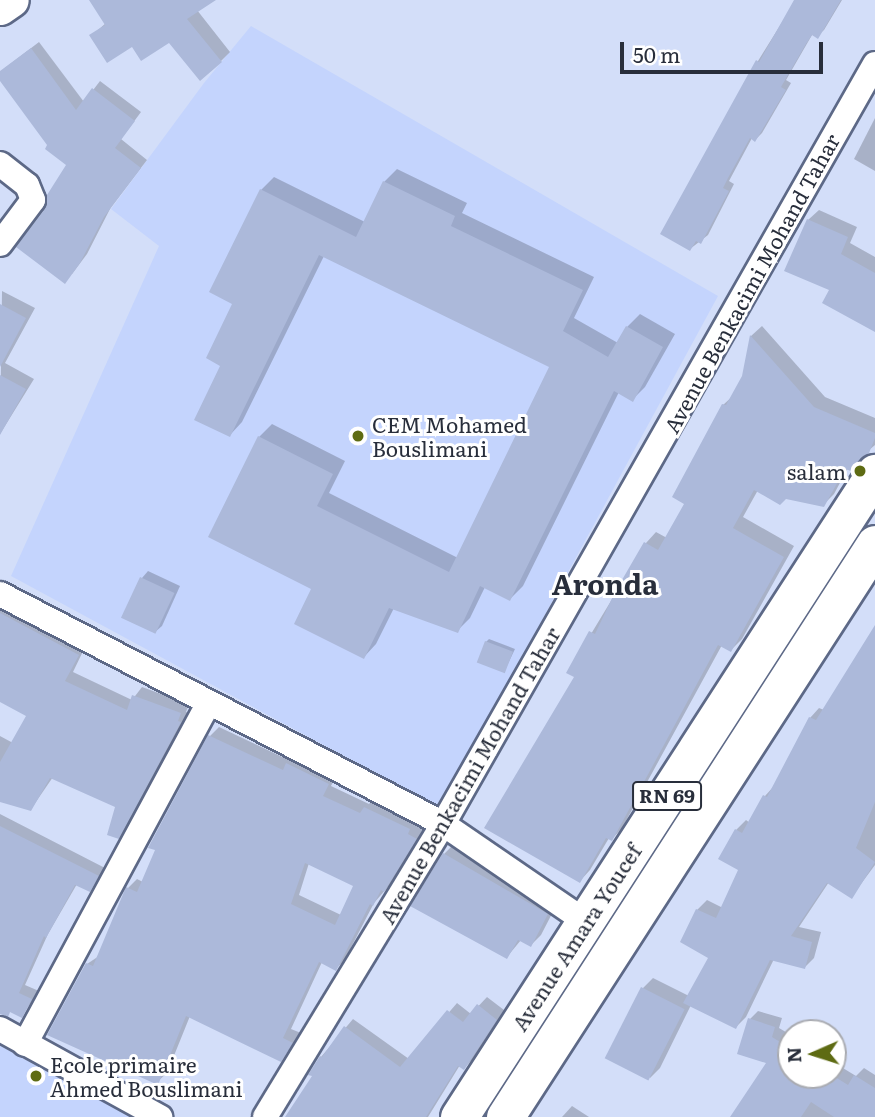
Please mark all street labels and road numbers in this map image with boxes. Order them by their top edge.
street label: Avenue Benkacimi Mohand Tahar [658,129,844,437]
street label: Avenue Benkacimi Mohand Tahar [374,622,564,928]
road number: RN 69 [632,780,702,811]
street label: Avenue Amara Youcef [506,839,646,1035]

